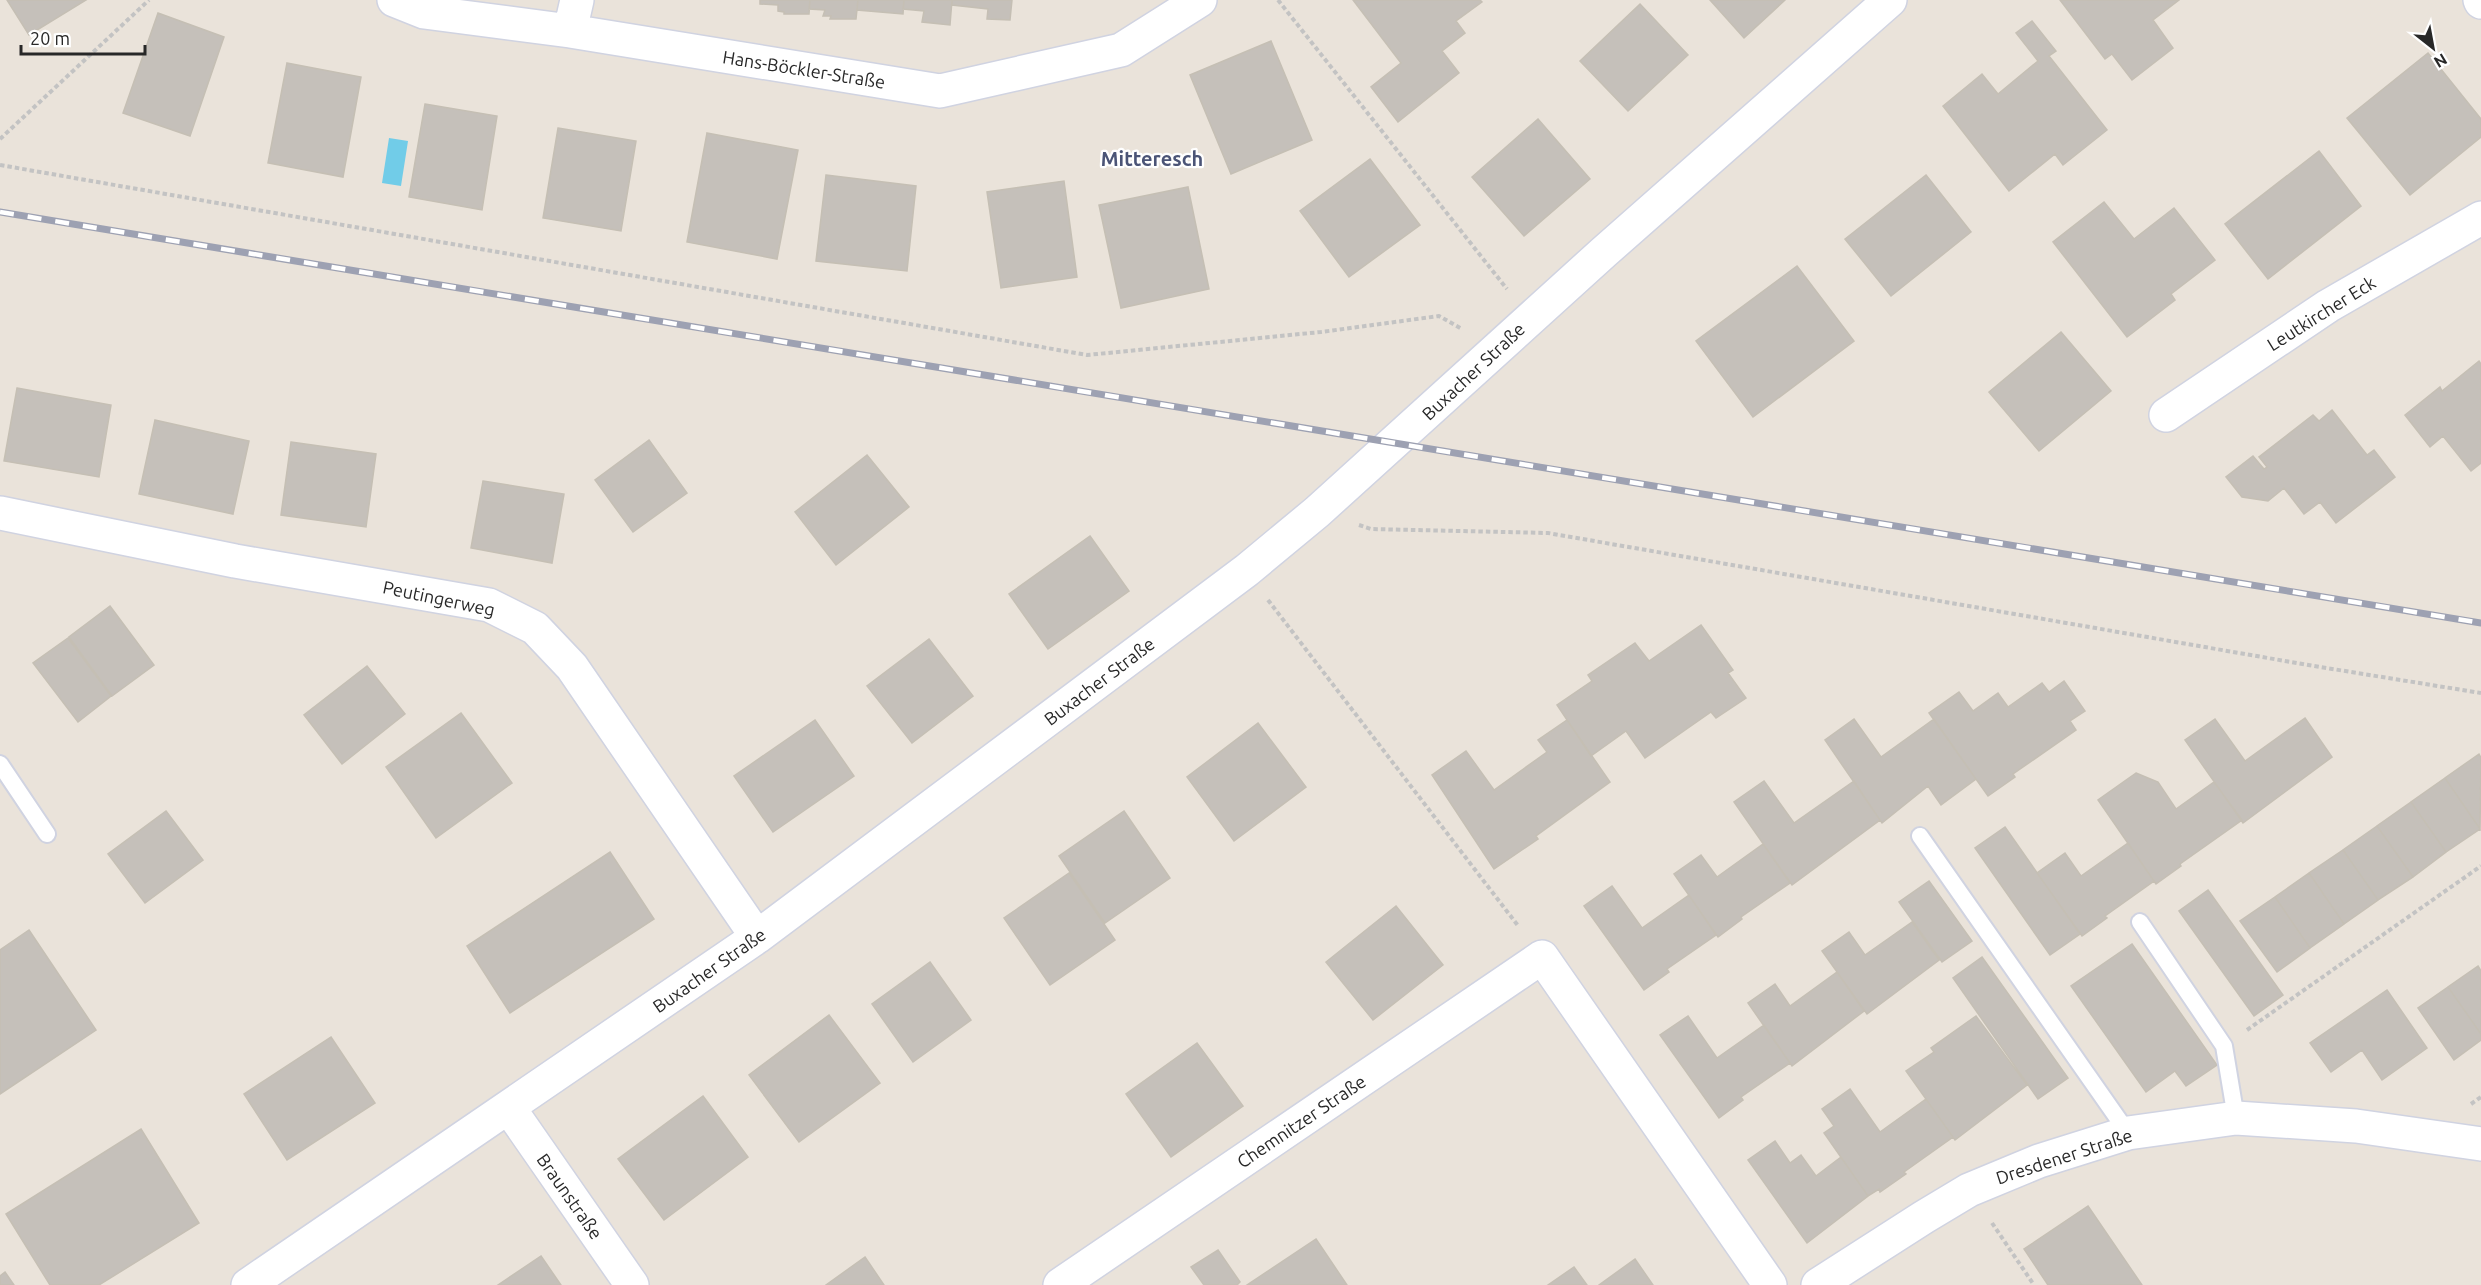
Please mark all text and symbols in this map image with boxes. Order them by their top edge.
scale bar [21,18,146,56]
north arrow [2403,18,2463,78]
text: 20 m [30,28,70,48]
street label: Hans-Böckler-Straße [721,46,887,92]
text: N [2431,50,2450,72]
district label: Mitteresch [1101,147,1203,170]
street label: Leutkircher Eck [2263,272,2379,354]
street label: Buxacher Straße [1418,318,1528,424]
street label: Peutingerweg [381,576,497,620]
street label: Buxacher Straße [1040,633,1158,729]
street label: Buxacher Straße [649,924,769,1016]
street label: Chemnitzer Straße [1233,1071,1369,1171]
street label: Dresdener Straße [1993,1125,2135,1187]
street label: Braunstraße [533,1149,607,1243]

